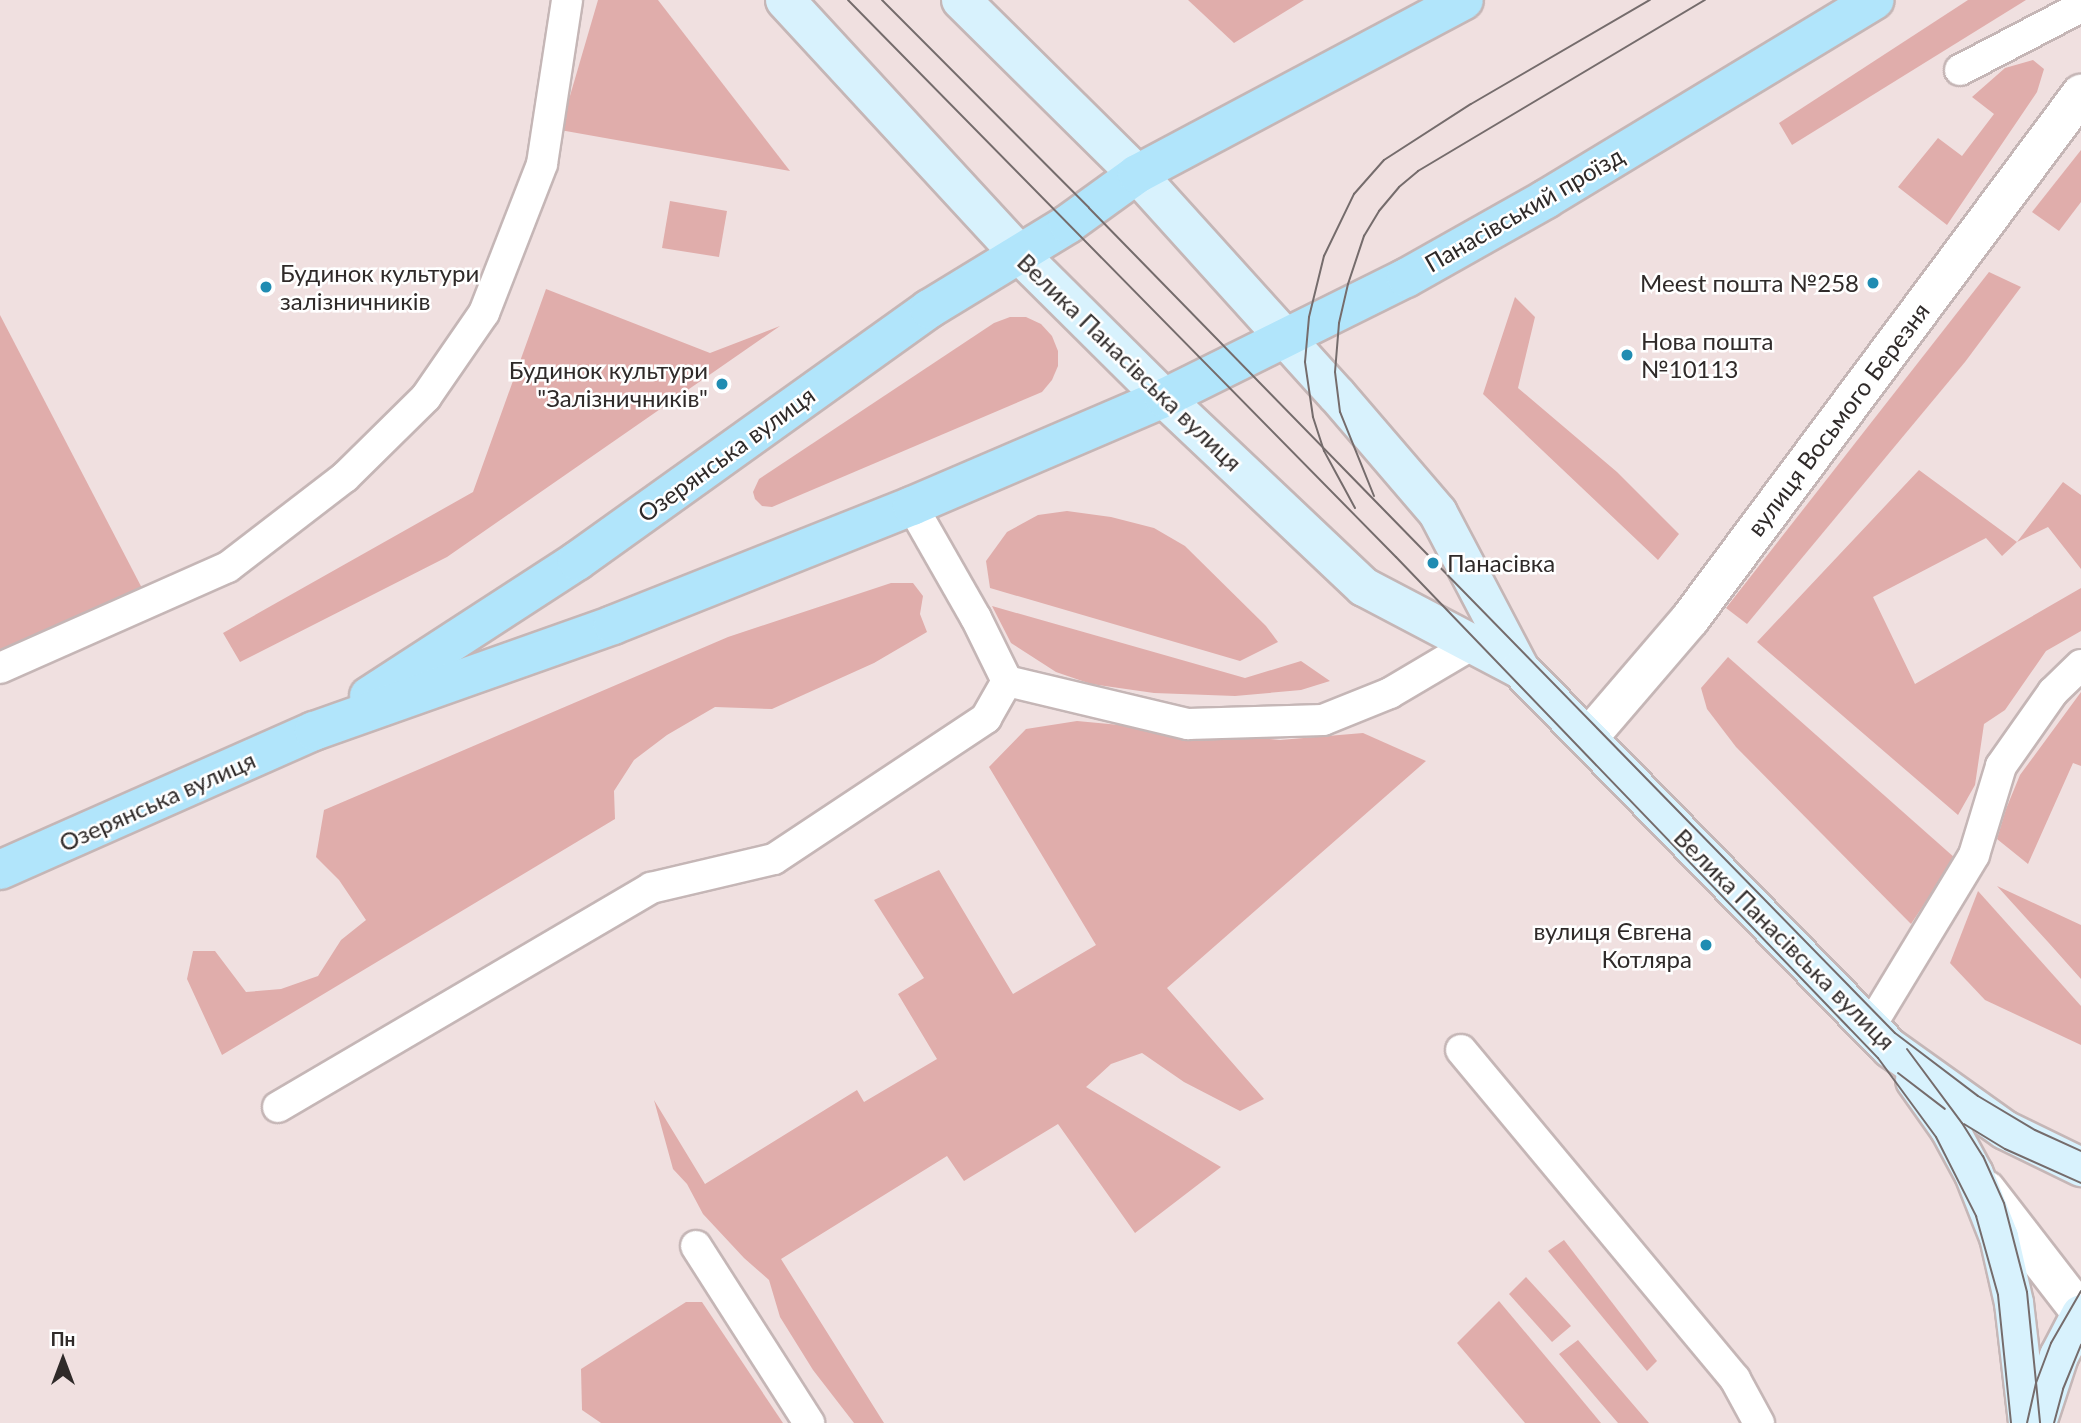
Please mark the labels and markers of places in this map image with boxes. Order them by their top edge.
place label: Будинок культури залізничників [280,259,479,315]
place label: Meest пошта №258 [1640,269,1859,297]
marker: Meest пошта №258 [1865,275,1881,291]
marker: Будинок культури залізничників [258,279,274,295]
place label: Нова пошта №10113 [1641,327,1773,383]
marker: Нова пошта №10113 [1619,347,1635,363]
place label: Будинок культури "Залізничників" [509,356,708,412]
marker: Будинок культури "Залізничників" [714,376,730,392]
place label: Панасівка [1447,549,1555,577]
marker: Панасівка [1425,555,1441,571]
place label: вулиця Євгена Котляра [1533,917,1692,973]
marker: вулиця Євгена Котляра [1698,937,1714,953]

